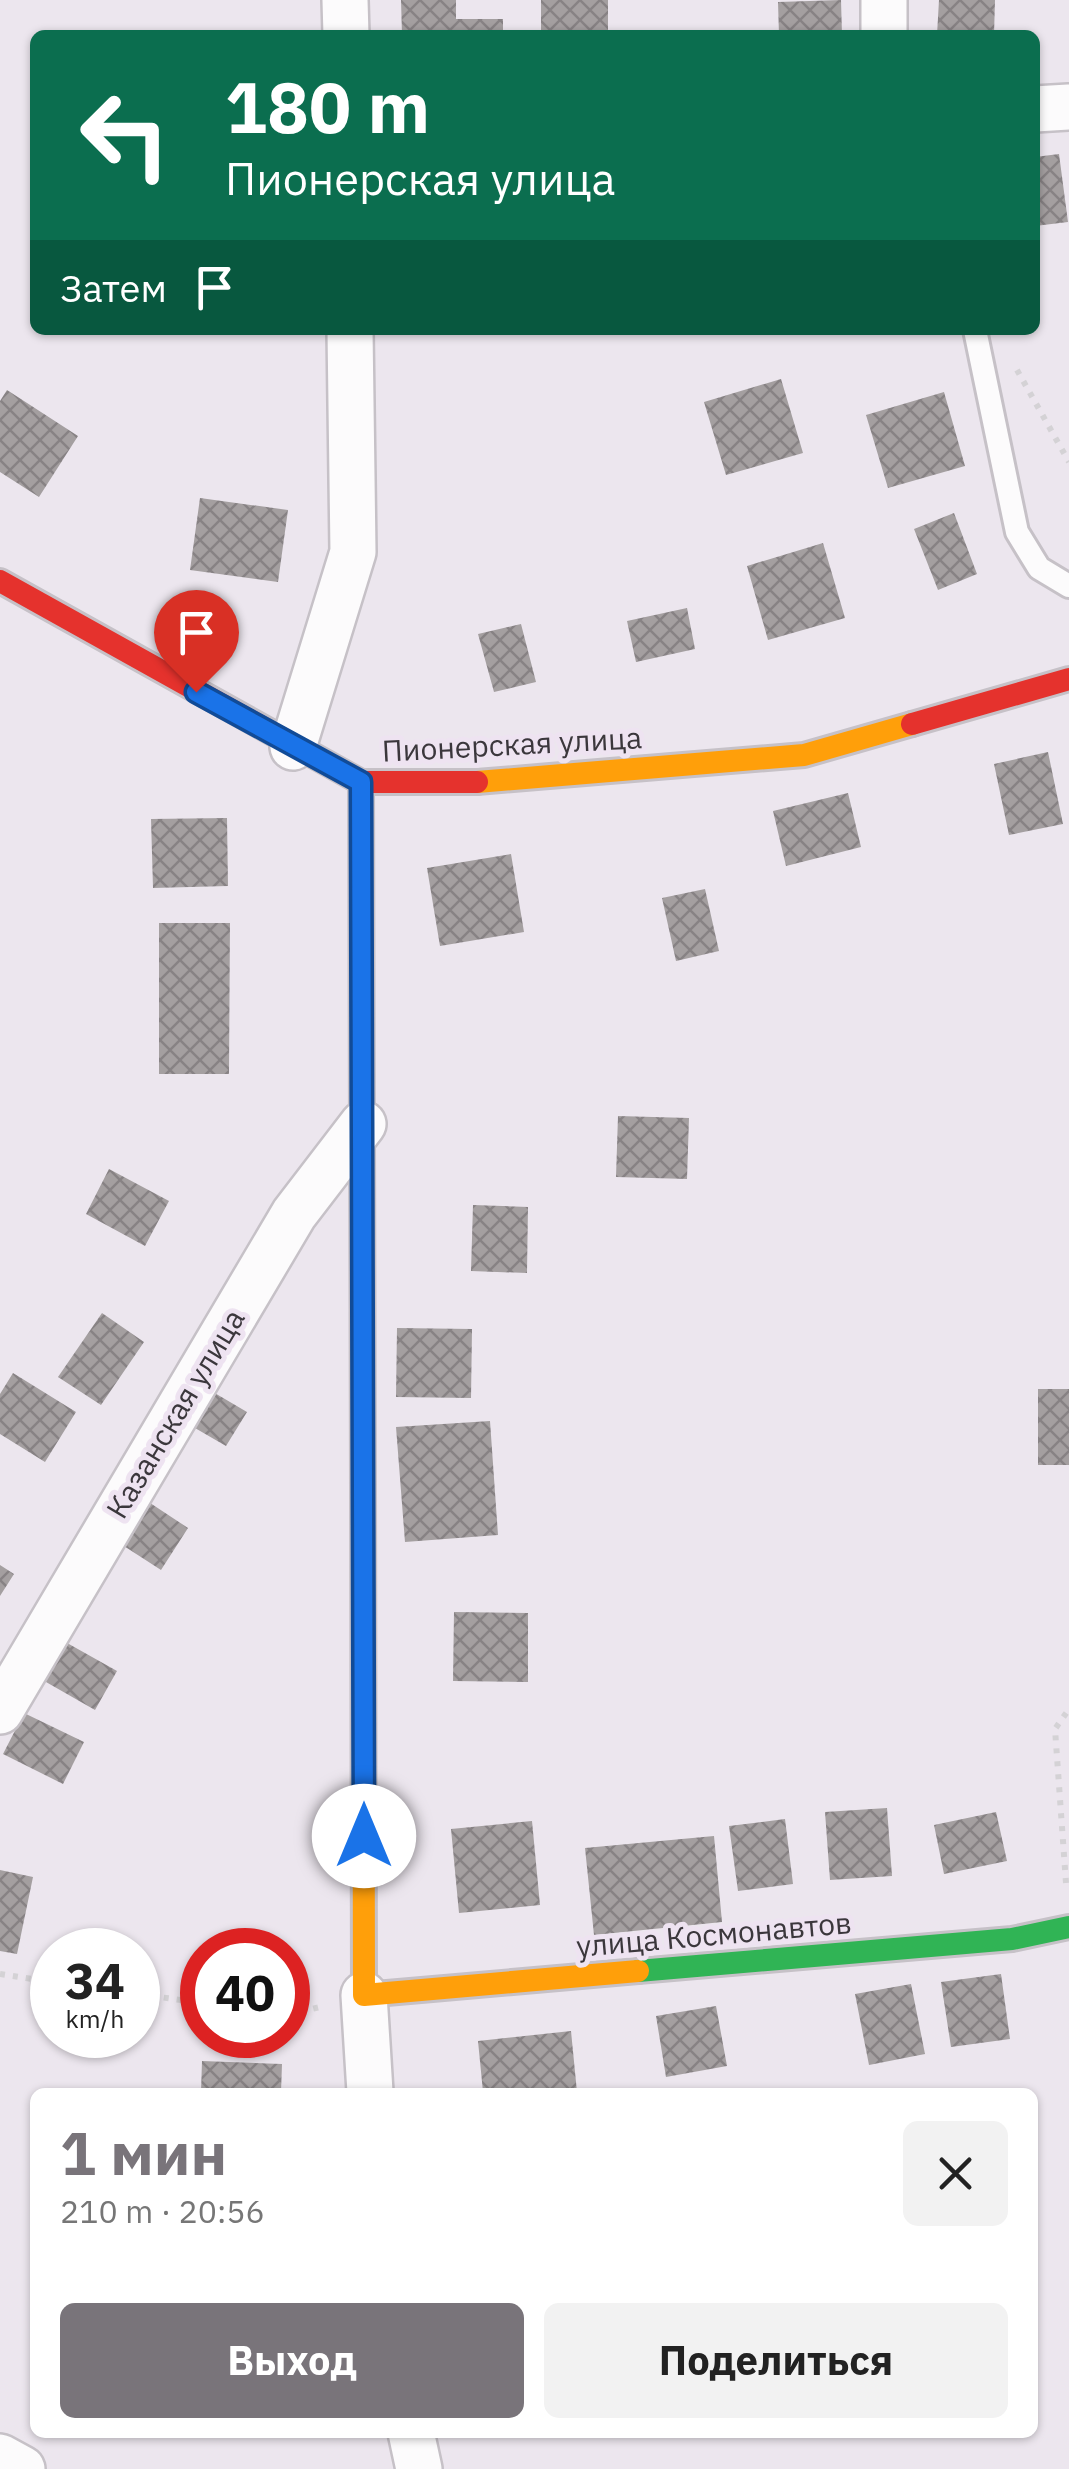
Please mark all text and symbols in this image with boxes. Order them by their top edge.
text: 180 m [225,61,430,152]
icon: left [60,70,190,200]
text: Пионерская улица [225,149,615,207]
icon: arrive [187,260,242,315]
text: Затем [60,263,167,312]
pin [154,590,239,693]
icon: arrive [169,605,224,660]
street label: Пионерская улица [381,717,643,770]
street label: Казанская улица [97,1301,253,1525]
position arrow [312,1784,416,1888]
street label: улица Космонавтов [575,1902,853,1965]
speed limit sign: 40 [180,1928,310,2058]
text: 34 [65,1948,125,2013]
text: km/h [66,2002,124,2035]
text: 1 мин [60,2113,227,2192]
button: close [903,2121,1008,2226]
text: 210 m · 20:56 [60,2190,265,2232]
button: Выход [60,2303,524,2418]
button: Поделиться [544,2303,1008,2418]

